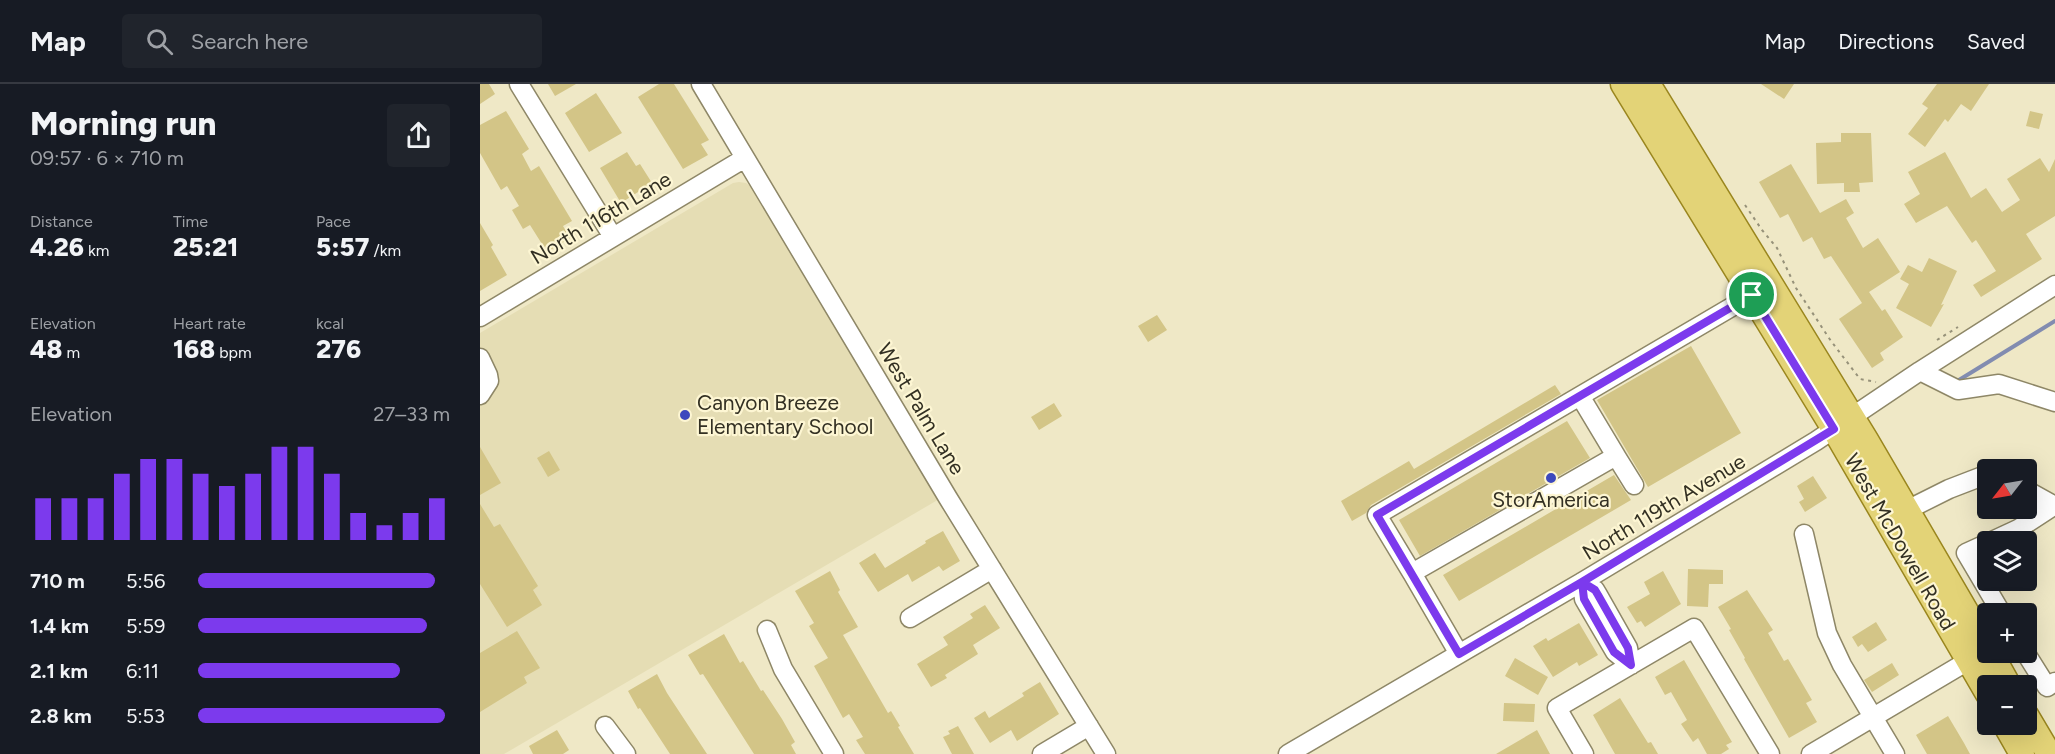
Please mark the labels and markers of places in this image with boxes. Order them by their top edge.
pin [1726,269,1777,320]
place label: Canyon Breeze Elementary School [697,390,873,439]
marker: Canyon Breeze Elementary School [678,408,692,422]
marker: StorAmerica [1544,471,1558,485]
place label: StorAmerica [1492,487,1610,512]

